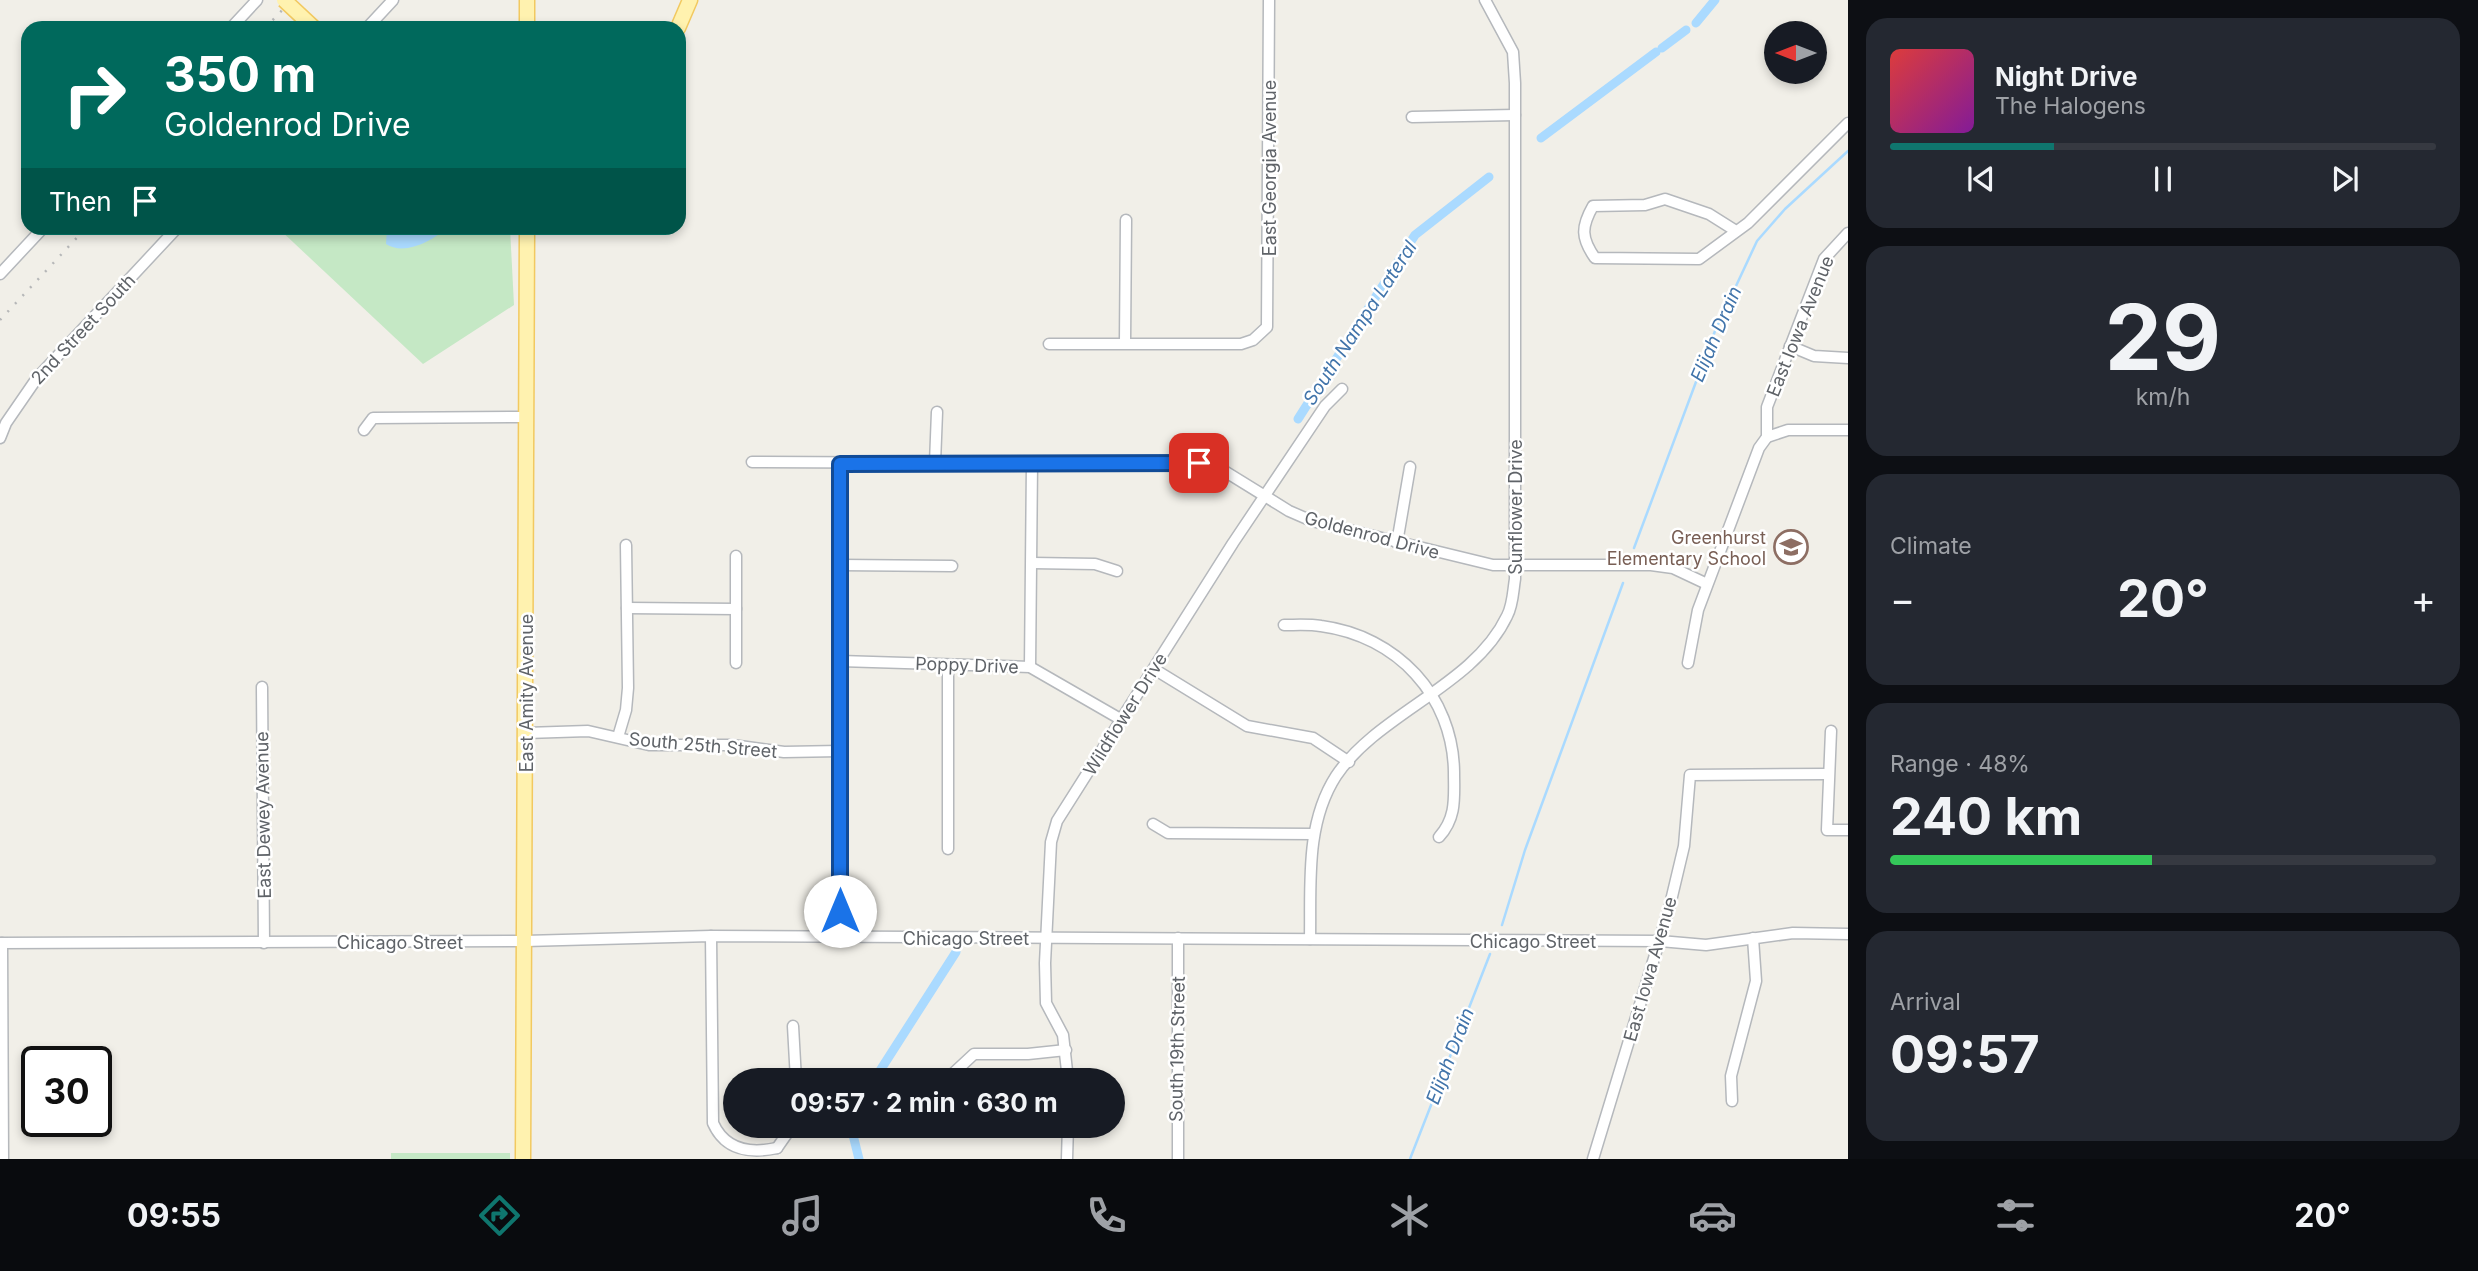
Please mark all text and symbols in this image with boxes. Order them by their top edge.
north arrow [1764,21,1827,84]
map controls [1764,21,1827,84]
text: 350 m [164,45,316,104]
icon: right [49,49,140,140]
text: Night Drive [1995,61,2137,92]
street label: East Georgia Avenue [1259,80,1280,256]
text: The Halogens [1995,92,2146,120]
text: Goldenrod Drive [164,105,411,144]
icon: previous [1962,160,2000,198]
icon: pause [2144,160,2182,198]
icon: next [2326,160,2364,198]
icon: arrive [126,182,164,220]
text: Then [49,186,112,217]
water label: South Nampa Lateral [1298,236,1422,410]
street label: East Iowa Avenue [1762,253,1838,399]
street label: 2nd Street South [27,270,139,388]
text: 29 [2105,282,2221,392]
water label: Elijah Drain [1686,283,1746,385]
text: km/h [2136,383,2190,411]
pin [1169,433,1229,493]
street label: Sunflower Drive [1505,439,1526,575]
icon: arrive [1180,444,1218,482]
street label: Goldenrod Drive [1302,507,1442,563]
place label: Greenhurst Elementary School [1607,527,1766,569]
school or university icon: Greenhurst Elementary School [1772,528,1810,566]
text: Climate [1890,532,1972,560]
text: 20° [2117,567,2209,630]
text: − [1890,576,1915,622]
text: + [2411,576,2436,622]
street label: East Amity Avenue [516,614,537,772]
street label: Wildflower Drive [1079,649,1171,779]
street label: Poppy Drive [915,653,1019,677]
street label: South 25th Street [628,728,778,762]
street label: East Dewey Avenue [251,731,275,899]
text: Range · 48% [1890,750,2030,778]
text: 240 km [1890,785,2082,848]
position arrow [803,874,877,948]
street label: East Iowa Avenue [1619,894,1681,1044]
street label: Chicago Street [903,928,1029,949]
street label: Chicago Street [1470,931,1596,952]
street label: Chicago Street [337,932,463,953]
street label: South 19th Street [1165,976,1189,1122]
text: Arrival [1890,988,1961,1016]
water label: Elijah Drain [1421,1004,1479,1108]
text: 09:57 [1890,1023,2040,1086]
speed limit sign: 30 [21,1046,112,1137]
text: 09:57 · 2 min · 630 m [790,1087,1058,1118]
icon: directions [475,1191,524,1240]
icon: music [778,1191,827,1240]
icon: phone [1082,1191,1131,1240]
icon: climate [1385,1191,1434,1240]
icon: car [1688,1191,1737,1240]
icon: filters [1991,1191,2040,1240]
text: 09:55 [127,1196,221,1235]
text: 20° [2294,1196,2351,1235]

